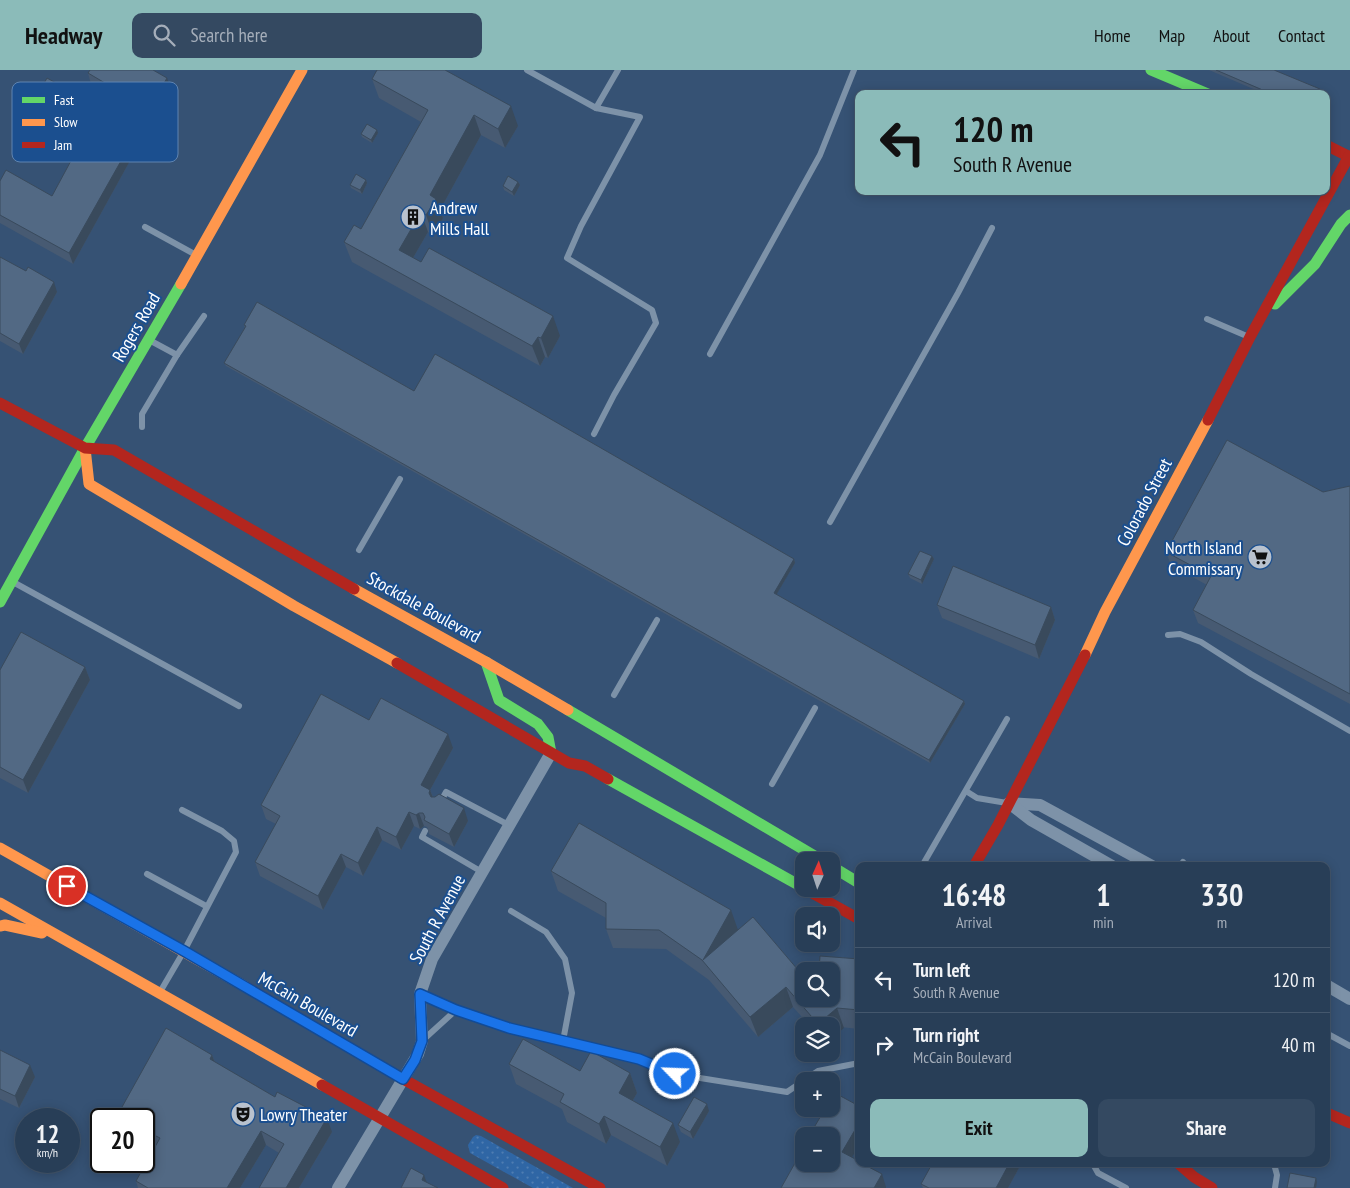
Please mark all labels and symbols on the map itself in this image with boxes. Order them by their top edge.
legend [12,82,178,162]
text: Fast [54,91,74,109]
text: Slow [54,113,78,131]
text: Jam [53,136,72,154]
place label: Andrew Mills Hall [430,196,490,240]
building icon: Andrew Mills Hall [400,204,426,230]
street label: Rogers Road [107,288,165,366]
street label: Colorado Street [1111,454,1177,550]
place label: North Island Commissary [1165,536,1242,580]
supermarket icon: North Island Commissary [1247,544,1273,570]
street label: Stockdale Boulevard [363,566,485,648]
north arrow [795,852,840,898]
pin [46,865,88,907]
street label: South R Avenue [404,871,470,967]
street label: McCain Boulevard [254,966,362,1042]
position arrow [648,1047,700,1099]
theatre icon: Lowry Theater [230,1101,256,1127]
place label: Lowry Theater [260,1103,347,1126]
speed limit sign: 20 [90,1108,155,1173]

